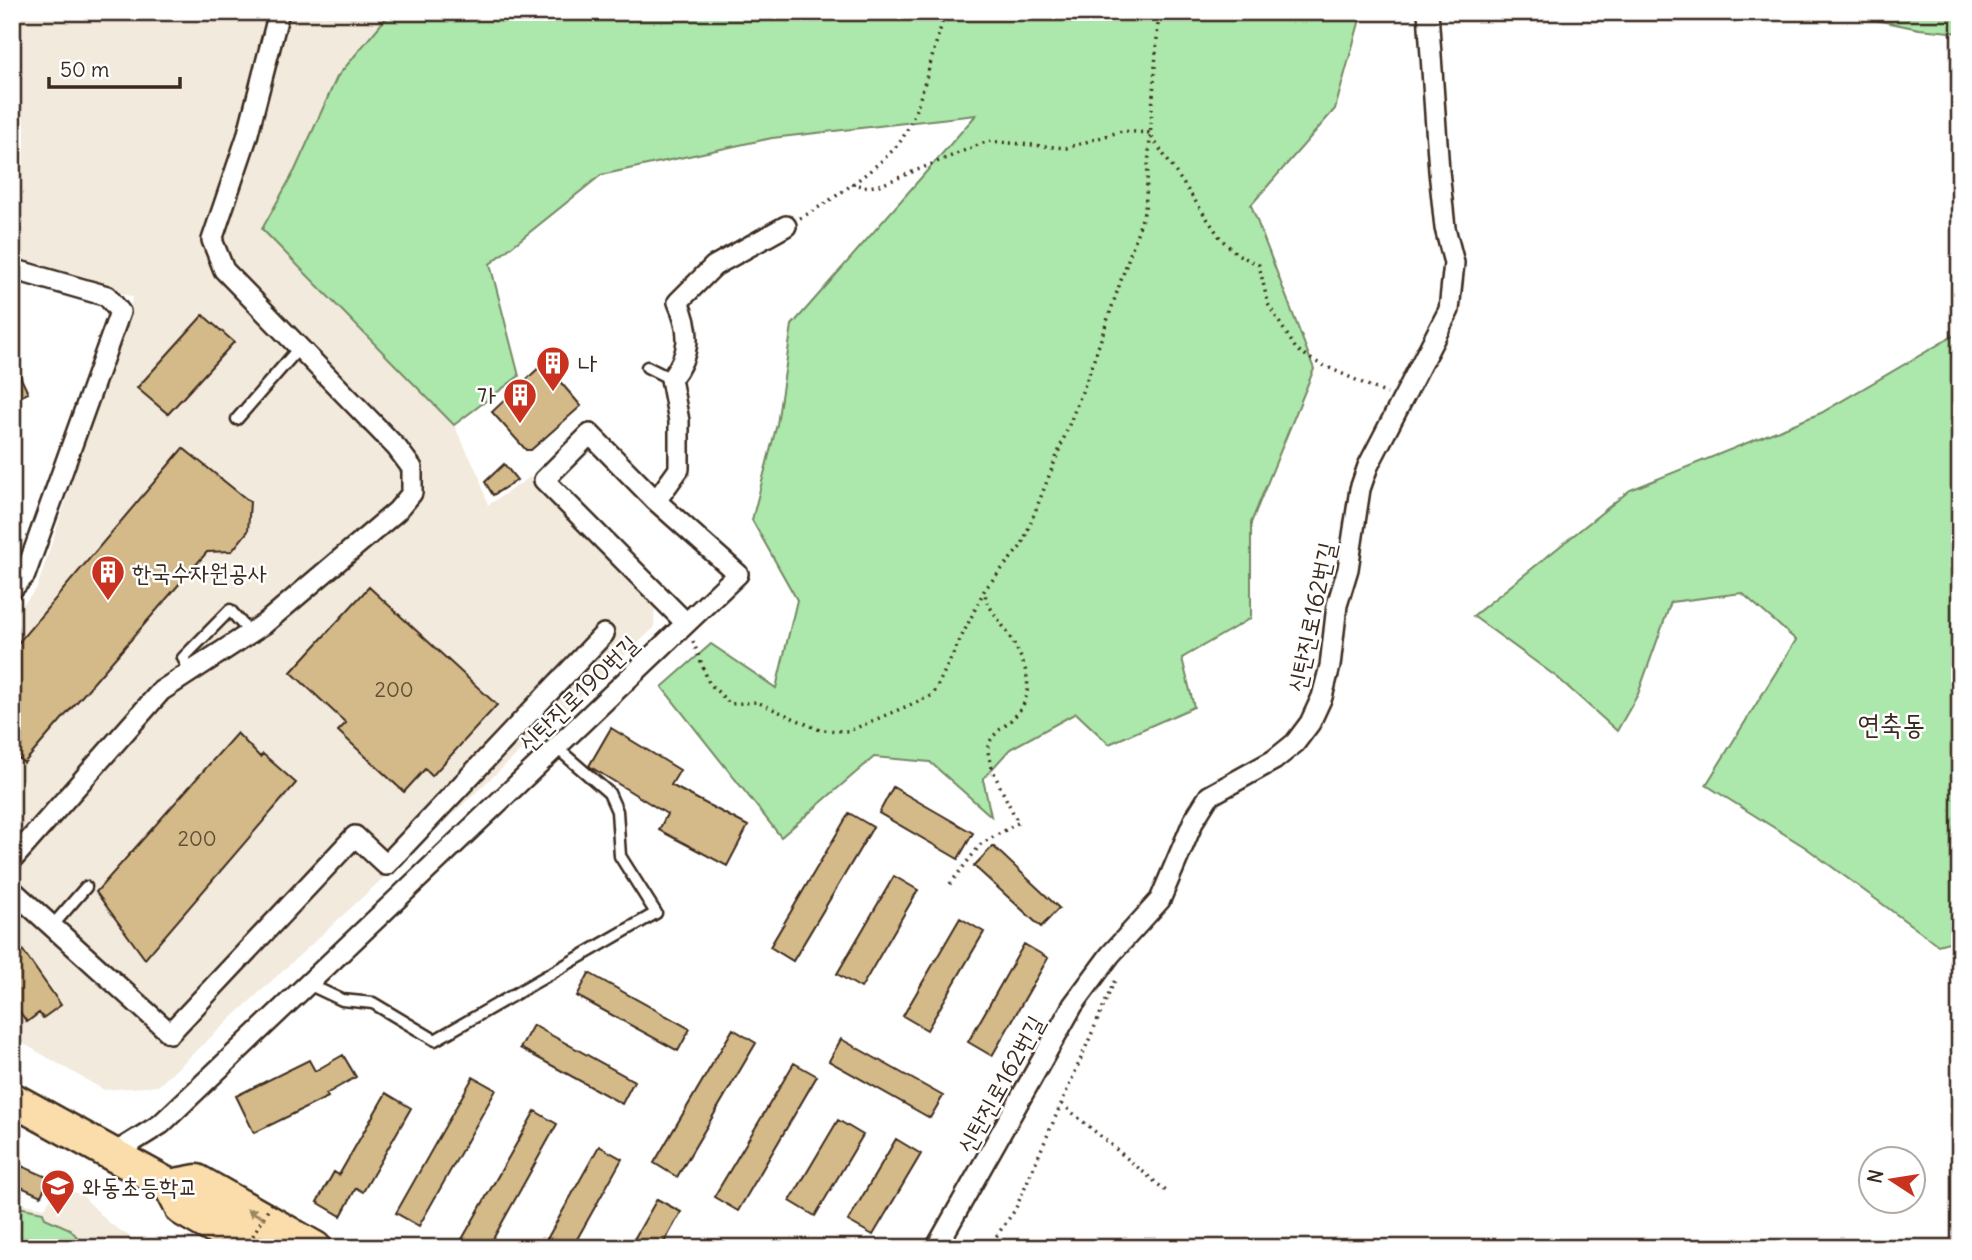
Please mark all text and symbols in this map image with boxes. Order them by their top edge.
scale bar [49,46,180,90]
text: 50 m [60,56,109,83]
building icon: 나 [534,344,572,393]
place label: 나 [578,348,597,378]
building icon: 가 [501,376,539,425]
place label: 가 [477,380,496,410]
street label: 신탄진로162번길 [1280,539,1342,695]
building icon: 한국수자원공사 [89,553,127,602]
place label: 한국수자원공사 [132,557,267,587]
street label: 신탄진로190번길 [512,628,644,758]
house number: 200 [374,676,414,703]
district label: 연축동 [1857,706,1925,742]
house number: 200 [177,825,217,852]
street label: 신탄진로162번길 [950,1010,1050,1158]
north arrow [1856,1144,1926,1214]
school or university icon: 와동초등학교 [39,1167,77,1216]
text: N [1862,1168,1888,1185]
place label: 와동초등학교 [82,1171,198,1201]
one-way arrow [246,1208,266,1220]

